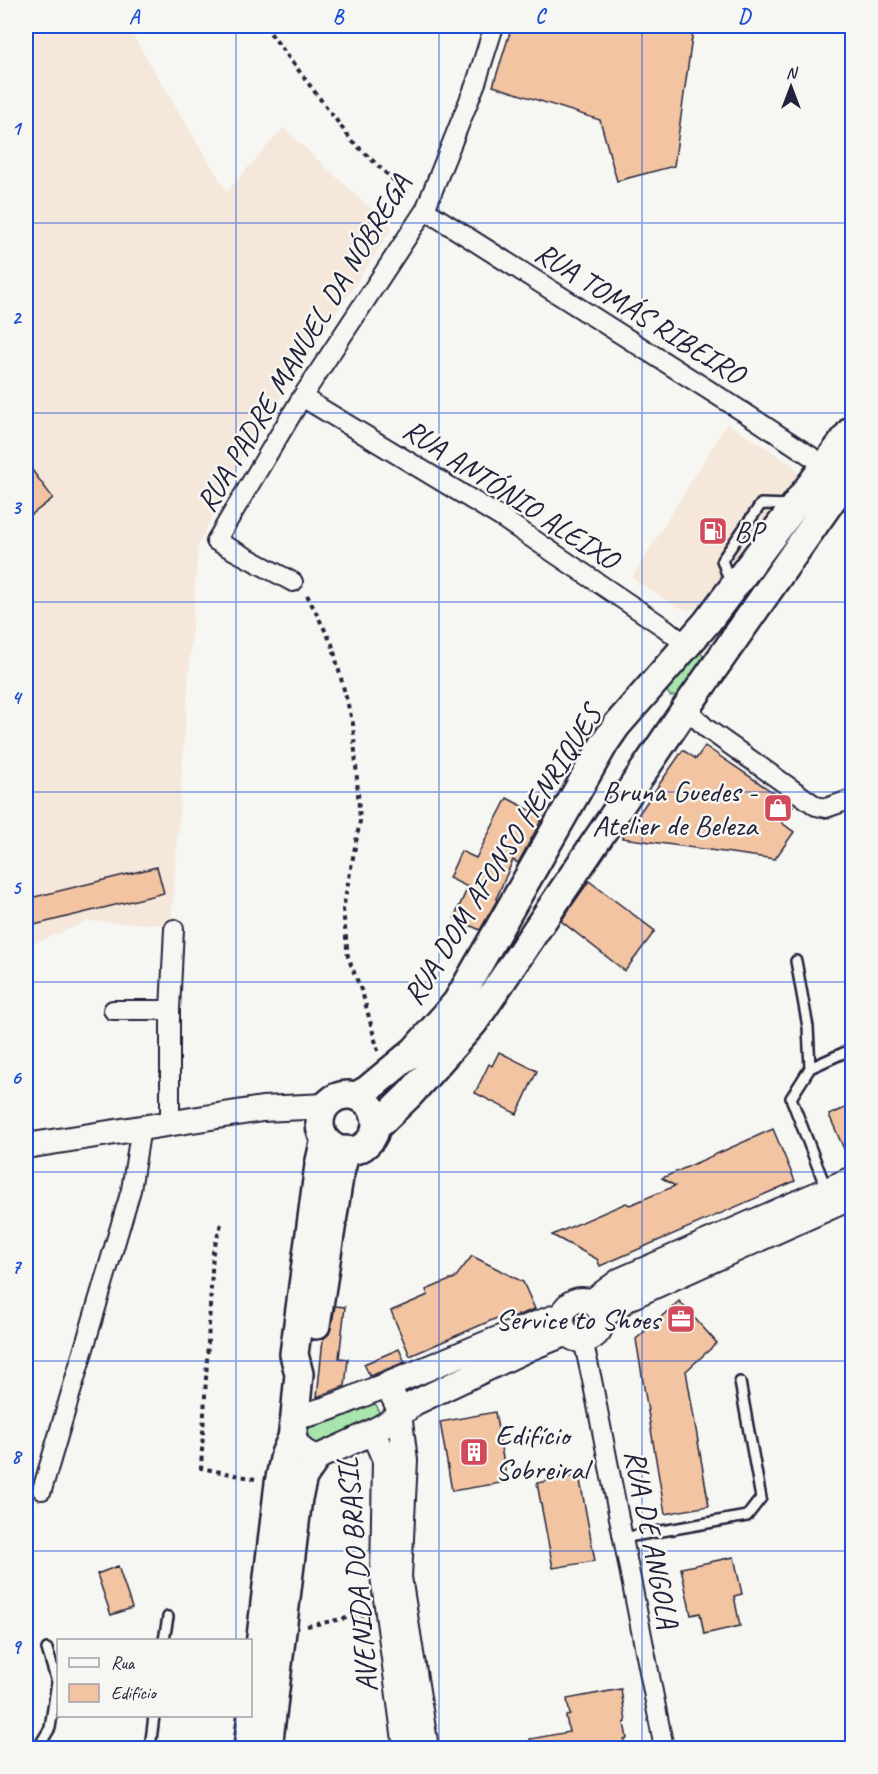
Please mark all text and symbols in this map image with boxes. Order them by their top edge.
text: A [129,4,141,29]
text: B [333,4,345,29]
text: C [535,4,547,29]
text: D [738,4,752,29]
north arrow [761,57,821,117]
text: N [786,63,799,83]
text: 1 [12,116,23,141]
street label: RUA PADRE MANUEL DA NÓBREGA [187,167,419,519]
street label: RUA TOMÁS RIBEIRO [528,233,754,394]
text: 2 [12,305,23,330]
street label: RUA ANTÓNIO ALEIXO [396,410,629,580]
text: 3 [12,495,23,520]
place label: BP [734,512,767,550]
fuel station icon: BP [697,515,729,547]
text: 4 [12,685,24,710]
street label: RUA DOM AFONSO HENRIQUES [394,695,612,1012]
place label: Bruna Guedes - Atelier de Beleza [592,772,759,844]
shop icon: Bruna Guedes - Atelier de Beleza [762,792,794,824]
text: 5 [12,875,23,900]
text: 6 [11,1065,22,1090]
text: 7 [12,1254,23,1279]
place label: Service to Shoes [495,1300,663,1338]
office icon: Service to Shoes [665,1303,697,1335]
place label: Edifício Sobreiral [495,1416,593,1488]
building icon: Edifício Sobreiral [458,1436,490,1468]
text: 8 [12,1444,24,1469]
street label: RUA DE ANGOLA [616,1446,688,1632]
street label: AVENIDA DO BRASIL [328,1456,386,1694]
text: 9 [12,1634,23,1659]
legend [57,1639,252,1717]
text: Rua [111,1652,136,1674]
text: Edifício [111,1682,157,1704]

